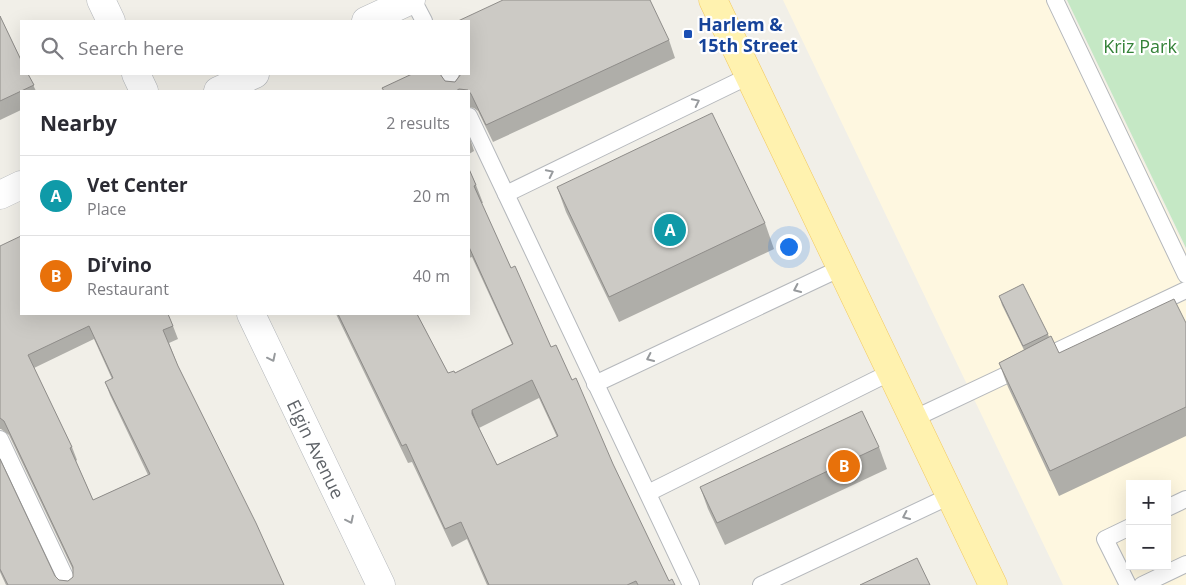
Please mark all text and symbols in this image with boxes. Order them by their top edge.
place label: Harlem & 15th Street [698,12,798,57]
search box [20,20,470,75]
marker: Harlem & 15th Street [682,28,694,40]
icon: search [38,34,66,62]
park label: Kriz Park [1103,34,1177,58]
text: Search here [78,35,184,61]
one-way arrow [691,97,700,108]
text: Nearby [40,109,117,137]
text: 2 results [386,112,450,134]
one-way arrow [545,169,554,179]
text: Vet Center [87,172,188,198]
text: A [50,185,62,207]
text: 20 m [413,185,450,207]
text: Place [87,198,126,220]
pin: A [654,211,686,249]
your location [776,234,802,260]
text: Di’vino [87,252,152,278]
text: B [51,265,61,287]
text: 40 m [413,265,450,287]
text: Restaurant [87,278,169,300]
one-way arrow [793,282,802,293]
one-way arrow [646,352,655,362]
one-way arrow [266,353,277,362]
street label: Elgin Avenue [282,396,350,502]
pin: B [828,447,860,485]
map controls [1126,480,1171,570]
button: + [1126,480,1171,525]
one-way arrow [902,510,911,521]
one-way arrow [344,515,354,524]
button: − [1126,525,1171,570]

